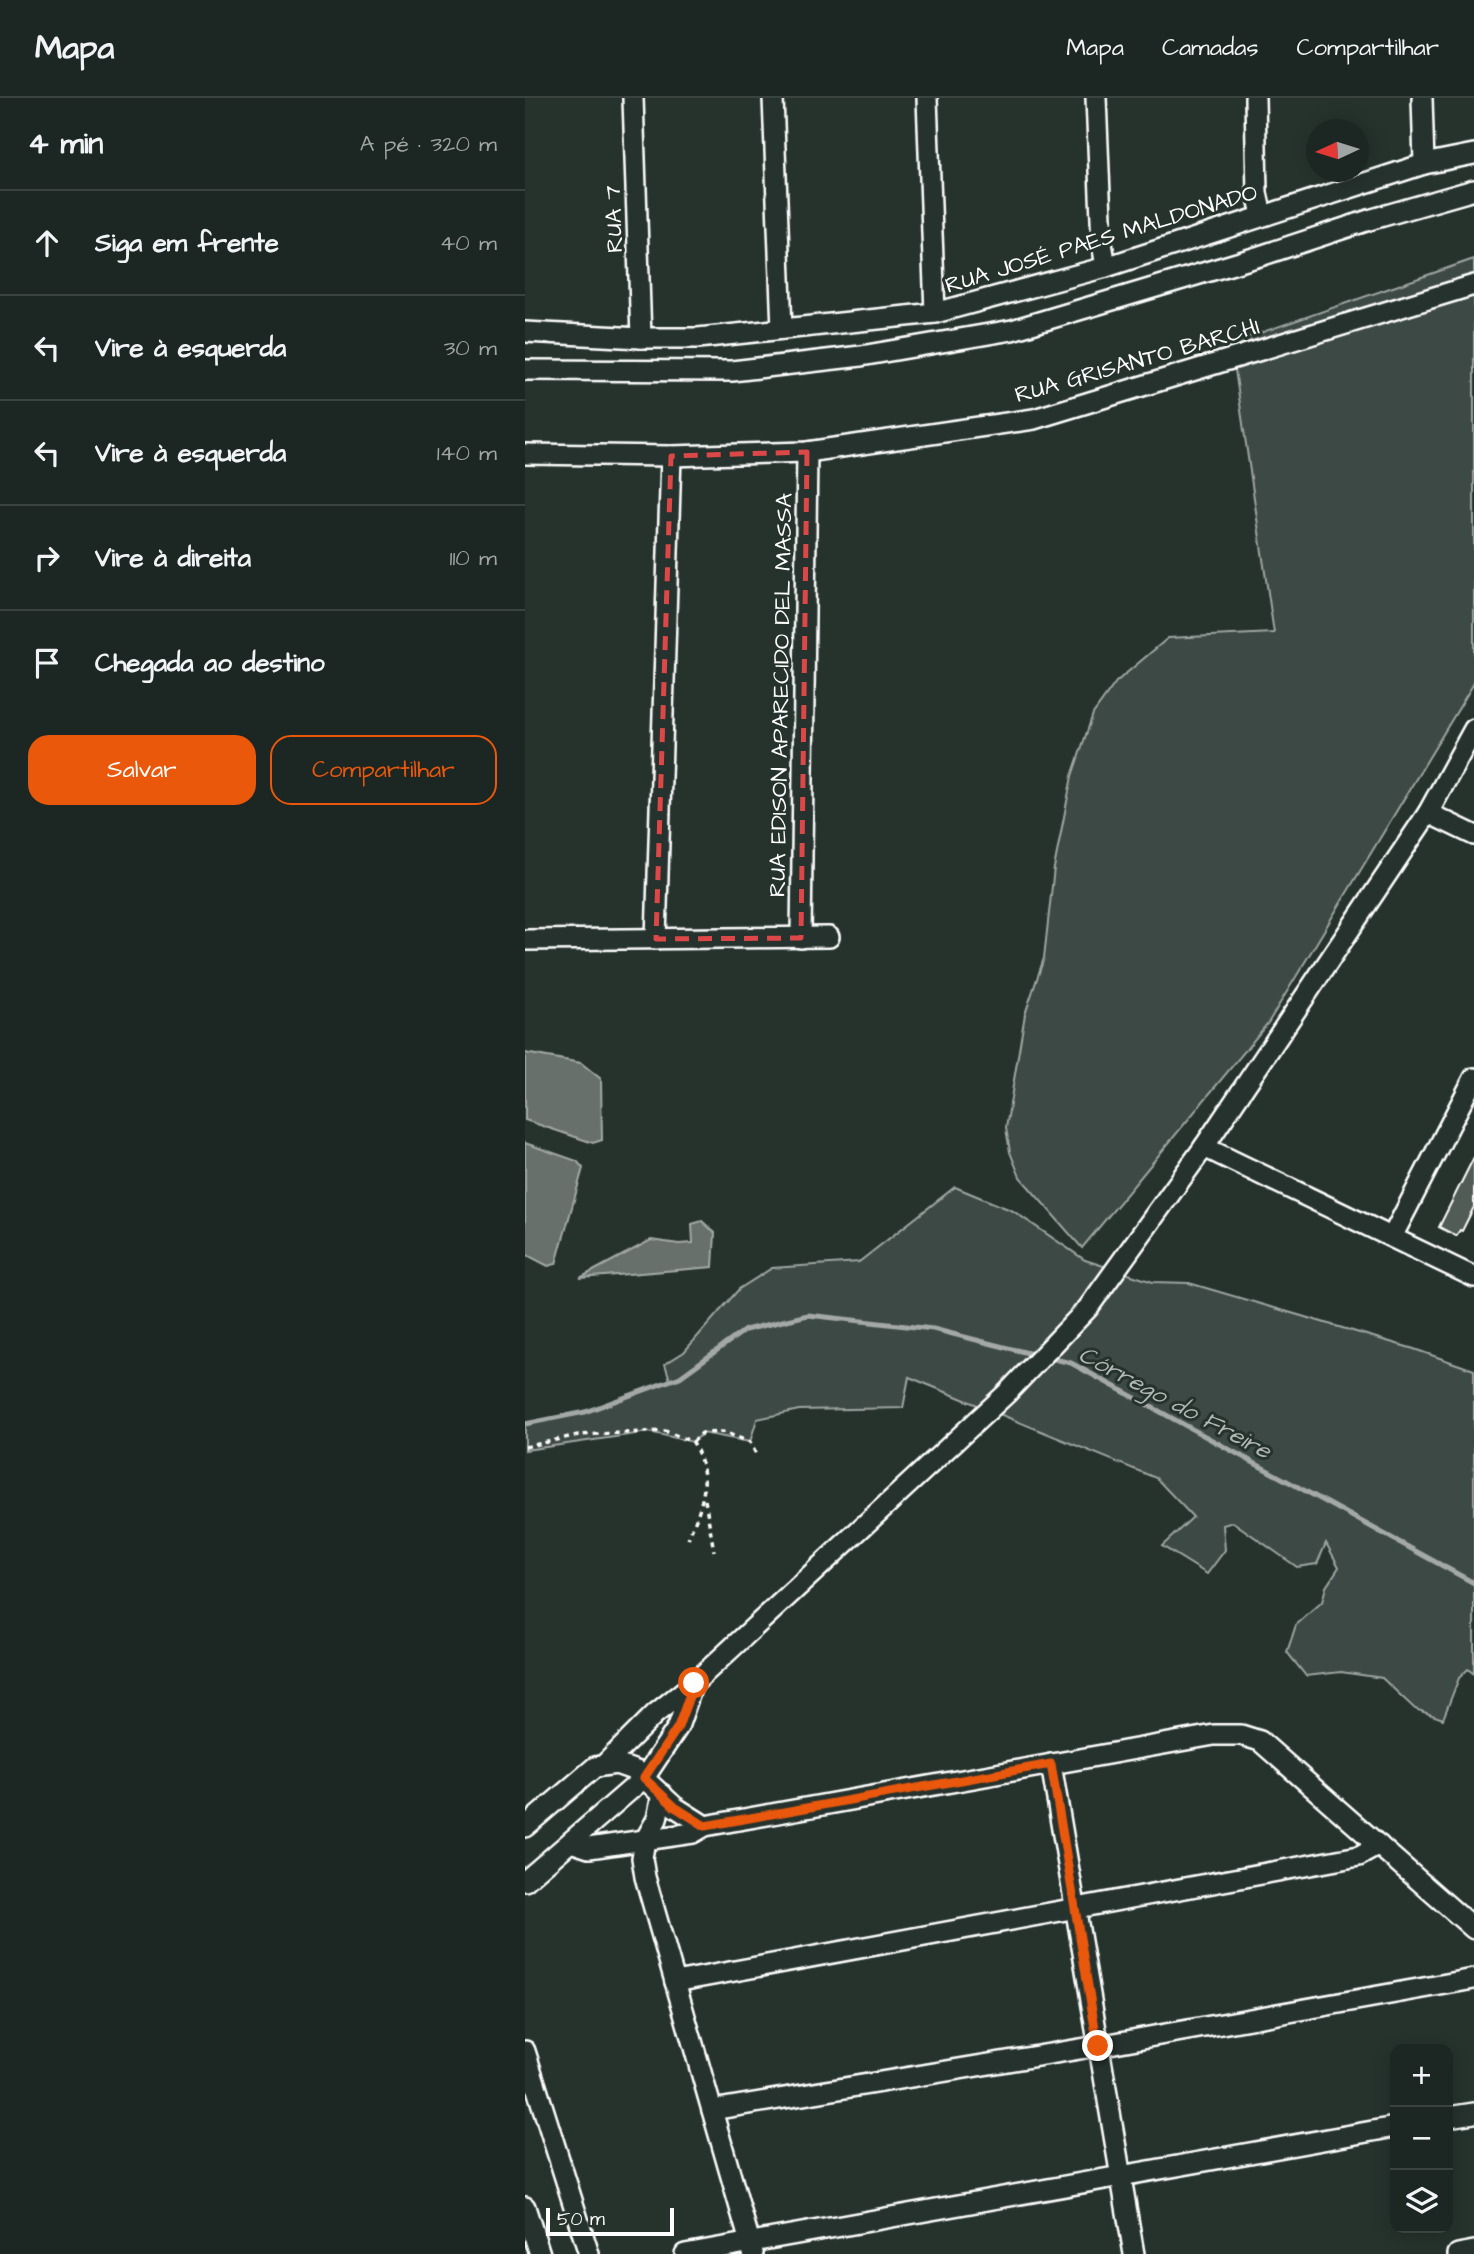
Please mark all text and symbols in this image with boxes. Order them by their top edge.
text: Mapa [35,25,114,71]
text: Mapa [1066,31,1124,65]
text: Camadas [1162,31,1259,65]
text: Compartilhar [1297,31,1439,65]
north arrow [1306,119,1369,182]
text: 4 min [28,123,103,165]
text: A pé · 320 m [360,128,497,160]
street label: RUA JOSÉ PAES MALDONADO [941,176,1261,302]
street label: RUA 7 [597,185,631,253]
icon: ahead [28,224,66,262]
text: Siga em frente [95,225,279,261]
text: 40 m [440,227,497,259]
street label: RUA GRISANTO BARCHI [1011,311,1263,411]
icon: left [28,329,66,367]
text: Vire à esquerda [95,330,286,366]
text: 30 m [444,332,497,364]
icon: left [28,434,66,472]
text: Vire à esquerda [95,435,286,471]
text: 140 m [437,437,497,469]
street label: RUA EDISON APARECIDO DEL MASSA [761,492,801,897]
icon: right [28,539,66,577]
text: Vire à direita [95,540,251,576]
text: 110 m [449,542,497,574]
icon: arrive [28,644,66,682]
text: Chegada ao destino [95,645,325,681]
button: Salvar [28,735,256,805]
button: Compartilhar [270,735,497,805]
water label: Córrego do Freire [1072,1338,1278,1469]
route start [678,1667,709,1698]
route end [1082,2030,1113,2061]
map controls [1390,2044,1453,2233]
button: + [1390,2044,1453,2107]
button: − [1390,2107,1453,2170]
button: layers [1390,2170,1453,2233]
scale bar [546,2205,674,2237]
text: 50 m [557,2206,605,2233]

